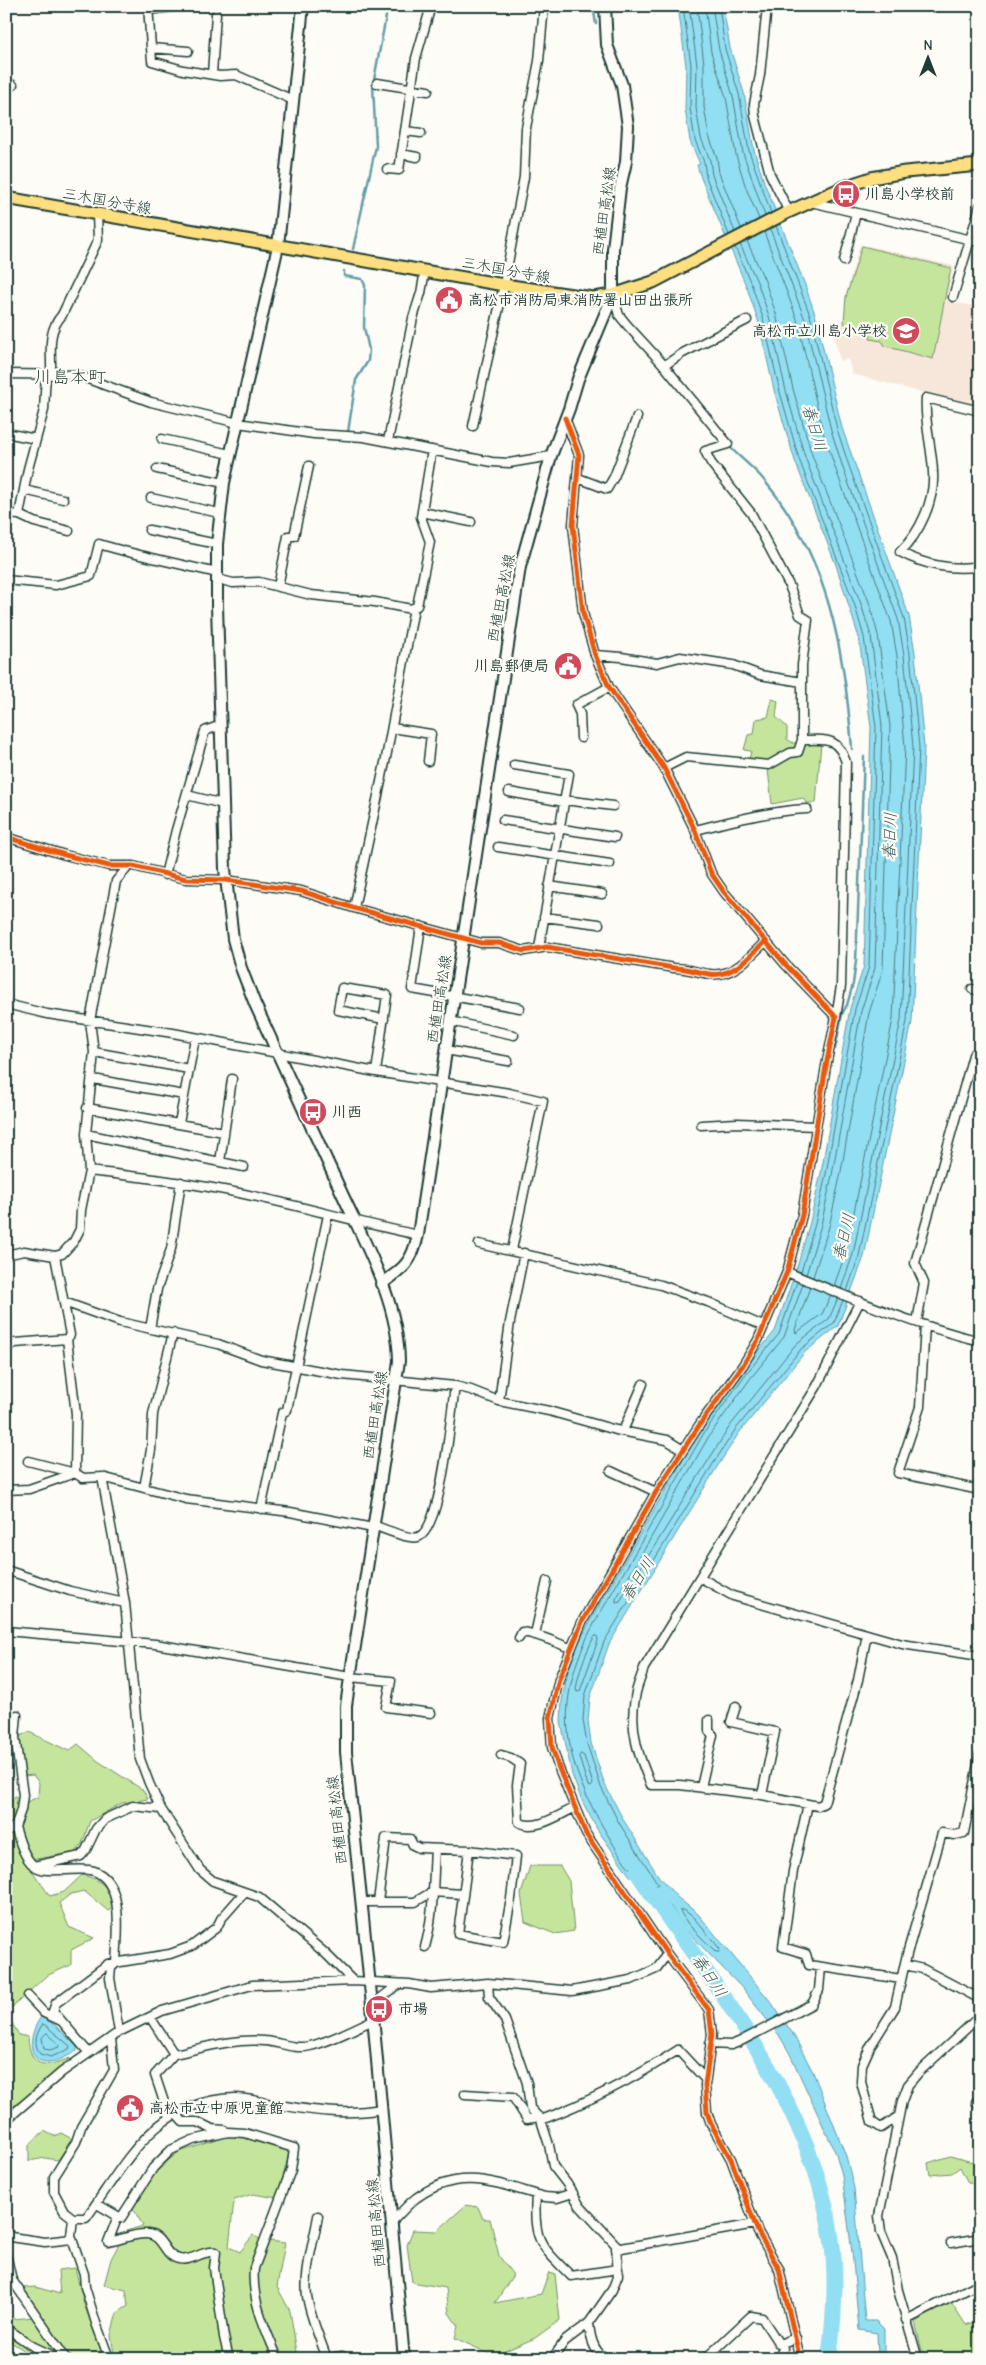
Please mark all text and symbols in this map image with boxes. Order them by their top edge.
north arrow [904,32,954,82]
text: N [923,37,933,54]
street label: 西植田高松線 [589,165,619,257]
bus stop icon: 川島小学校前 [831,179,861,209]
street label: 三木国分寺線 [61,184,153,218]
place label: 川島小学校前 [865,185,955,203]
street label: 三木国分寺線 [460,253,552,287]
public building icon: 高松市消防局東消防署山田出張所 [434,285,464,315]
place label: 高松市消防局東消防署山田出張所 [468,291,693,309]
school or university icon: 高松市立川島小学校 [891,316,921,346]
place label: 高松市立川島小学校 [752,322,887,340]
district label: 川島本町 [34,367,106,388]
water label: 春日川 [798,402,830,454]
street label: 西植田高松線 [484,552,518,644]
public building icon: 川島郵便局 [553,651,583,681]
place label: 川島郵便局 [474,657,549,675]
water label: 春日川 [880,812,900,860]
street label: 西植田高松線 [423,953,455,1045]
bus stop icon: 川西 [298,1097,328,1127]
place label: 川西 [332,1103,362,1121]
water label: 春日川 [830,1212,858,1262]
street label: 西植田高松線 [359,1369,391,1461]
water label: 春日川 [618,1554,658,1604]
street label: 西植田高松線 [323,1774,351,1866]
water label: 春日川 [688,1951,730,2001]
bus stop icon: 市場 [364,1994,394,2024]
place label: 市場 [398,2000,428,2018]
public building icon: 高松市立中原児童館 [115,2093,145,2123]
place label: 高松市立中原児童館 [149,2099,284,2117]
street label: 西植田高松線 [363,2177,389,2269]

